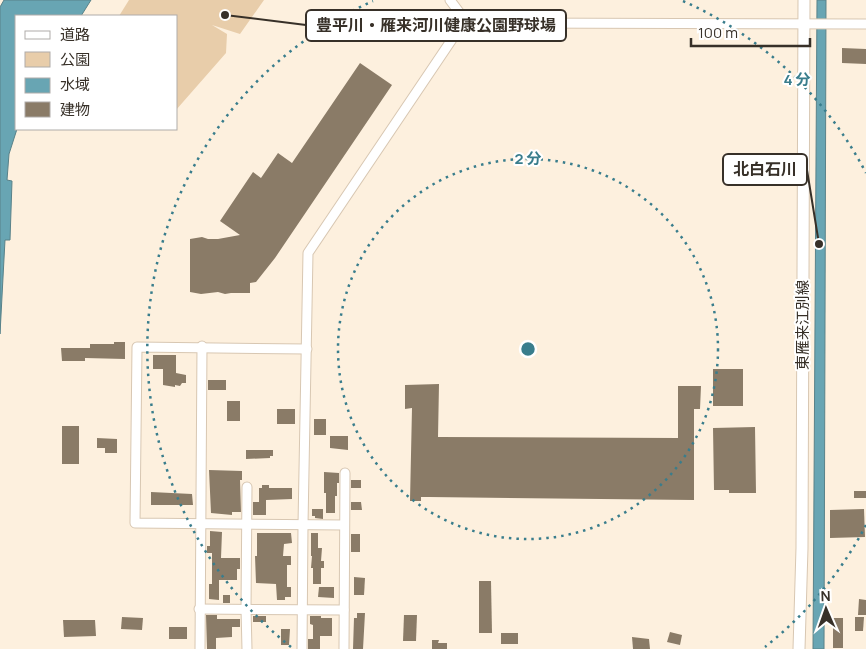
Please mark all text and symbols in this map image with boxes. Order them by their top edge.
callout: 豊平川・雁来河川健康公園野球場 [306,10,566,41]
text: 豊平川・雁来河川健康公園野球場 [316,14,556,36]
legend [15,15,178,130]
scale bar [691,15,810,47]
text: 100 m [698,22,738,43]
text: 道路 [60,24,90,45]
text: 公園 [60,49,90,70]
text: 4 分 [783,69,811,90]
text: 水域 [60,74,90,95]
text: 建物 [60,99,90,120]
text: 2 分 [515,148,541,169]
callout: 北白石川 [723,154,807,185]
text: 北白石川 [733,158,797,180]
street label: 東雁来江別線 [792,280,813,370]
centre of rings [519,340,537,358]
north arrow [801,584,851,634]
text: N [820,586,831,605]

